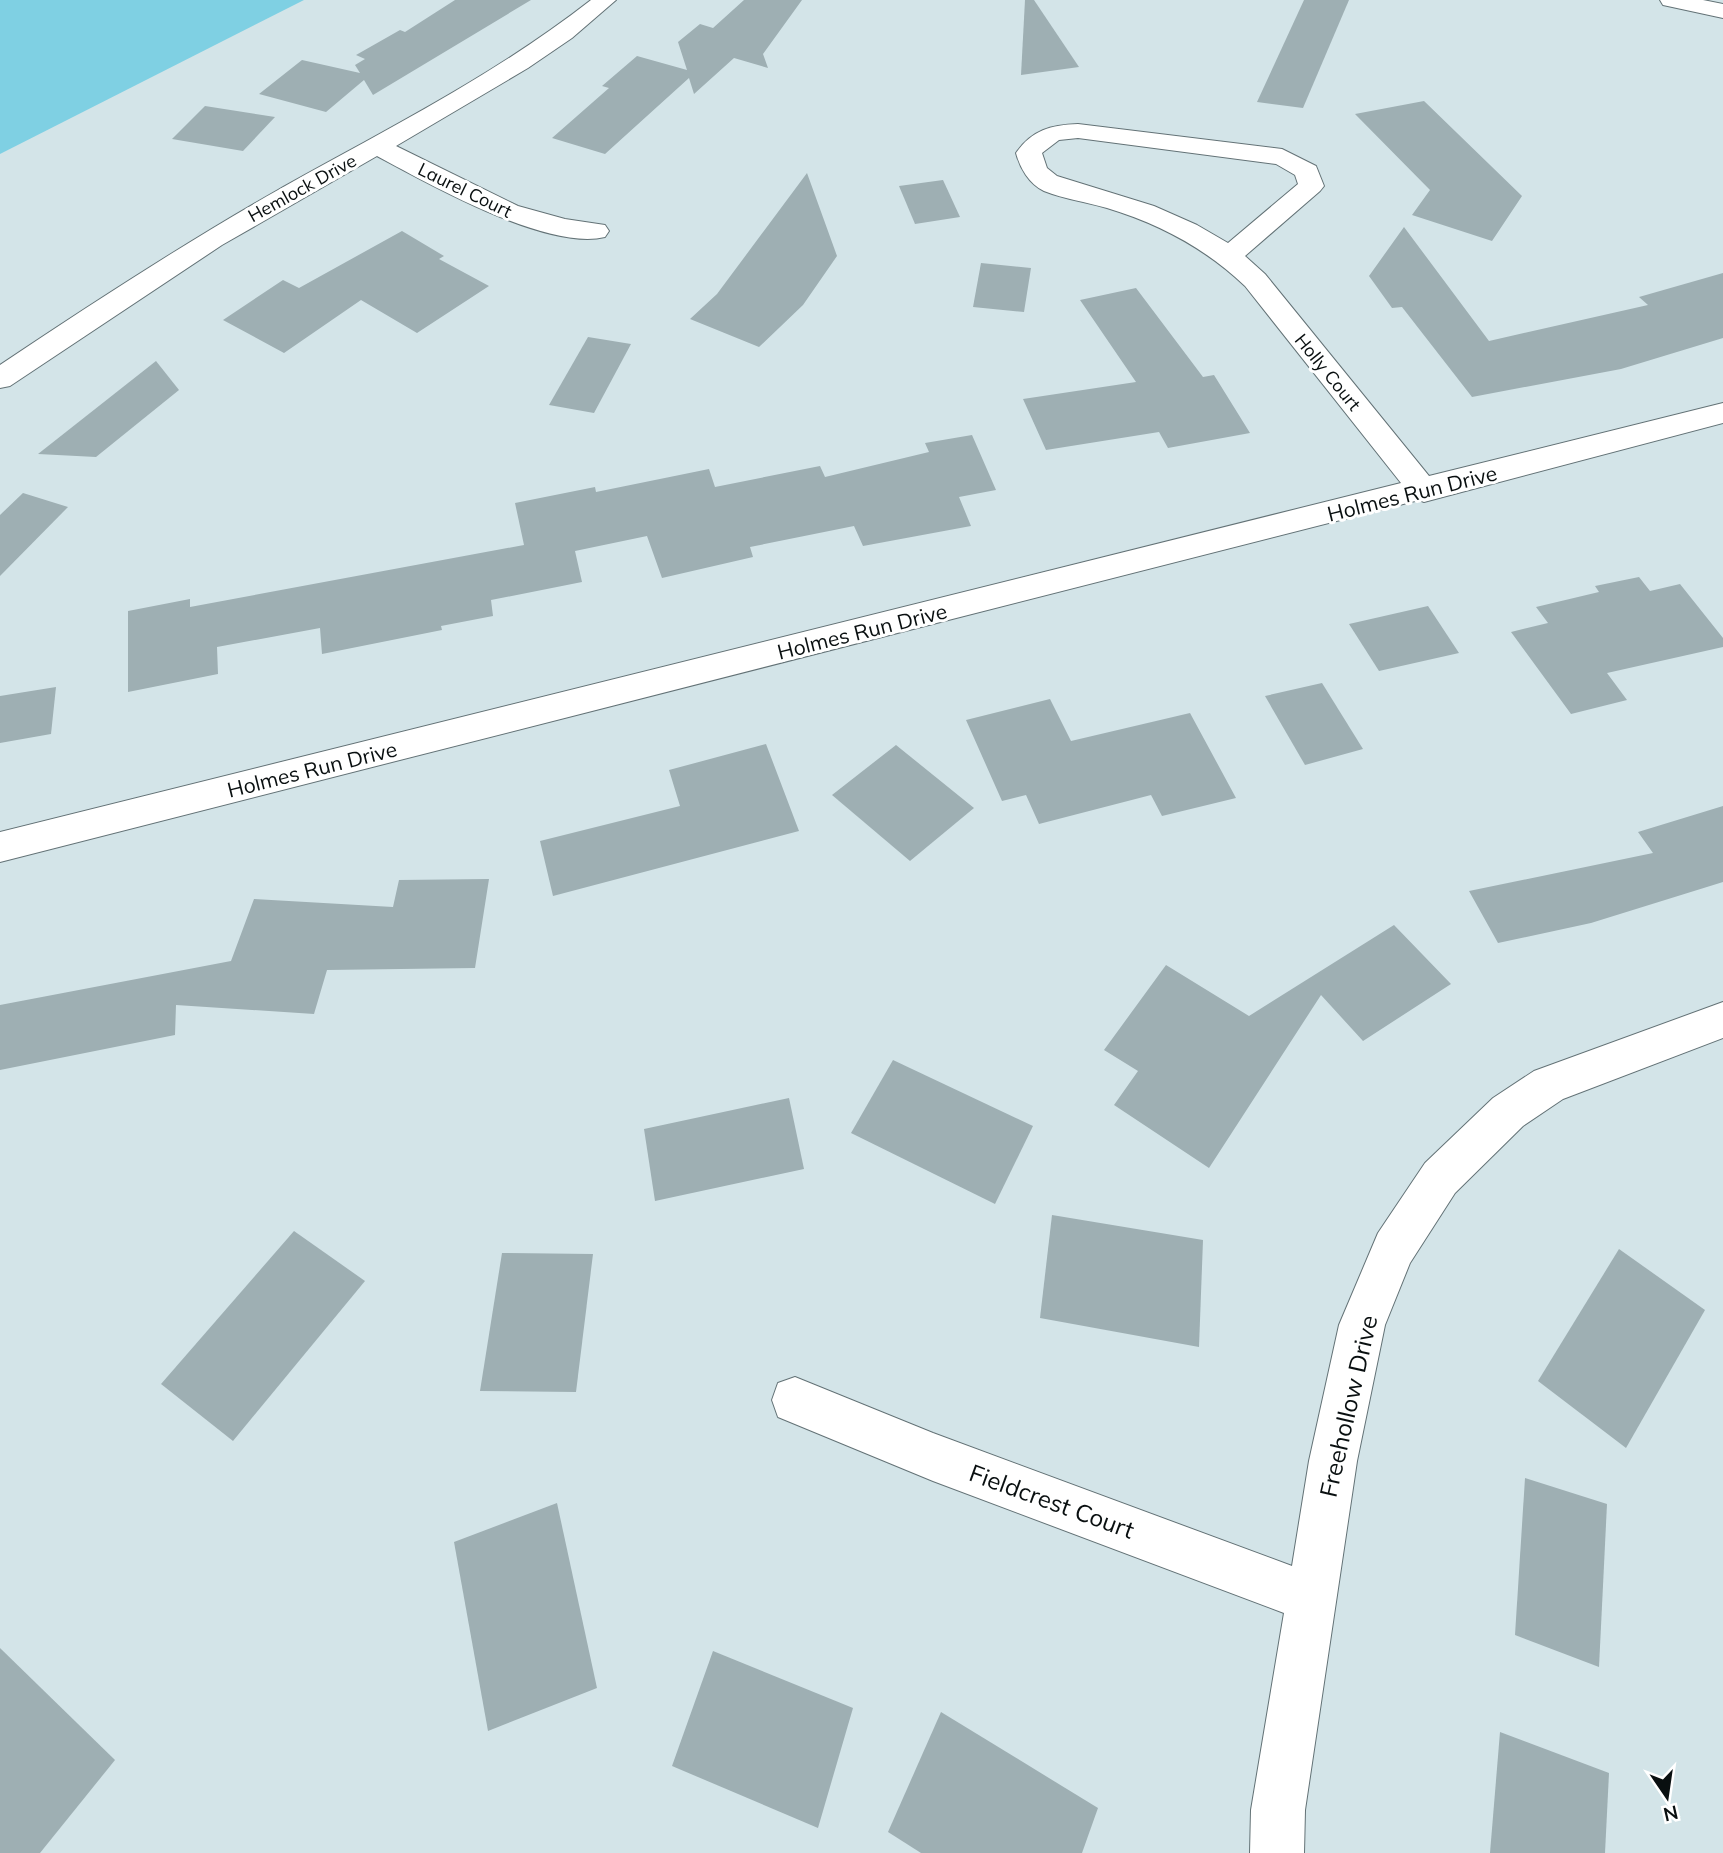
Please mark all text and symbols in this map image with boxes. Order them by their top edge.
street label: Hemlock Drive [244,149,360,227]
street label: Laurel Court [414,157,516,223]
street label: Holly Court [1290,329,1366,415]
street label: Holmes Run Drive [1324,459,1500,527]
street label: Holmes Run Drive [774,597,950,665]
street label: Holmes Run Drive [224,735,400,803]
street label: Freehollow Drive [1312,1312,1384,1500]
street label: Fieldcrest Court [965,1457,1139,1545]
north arrow [1632,1762,1702,1832]
text: N [1661,1800,1681,1827]

